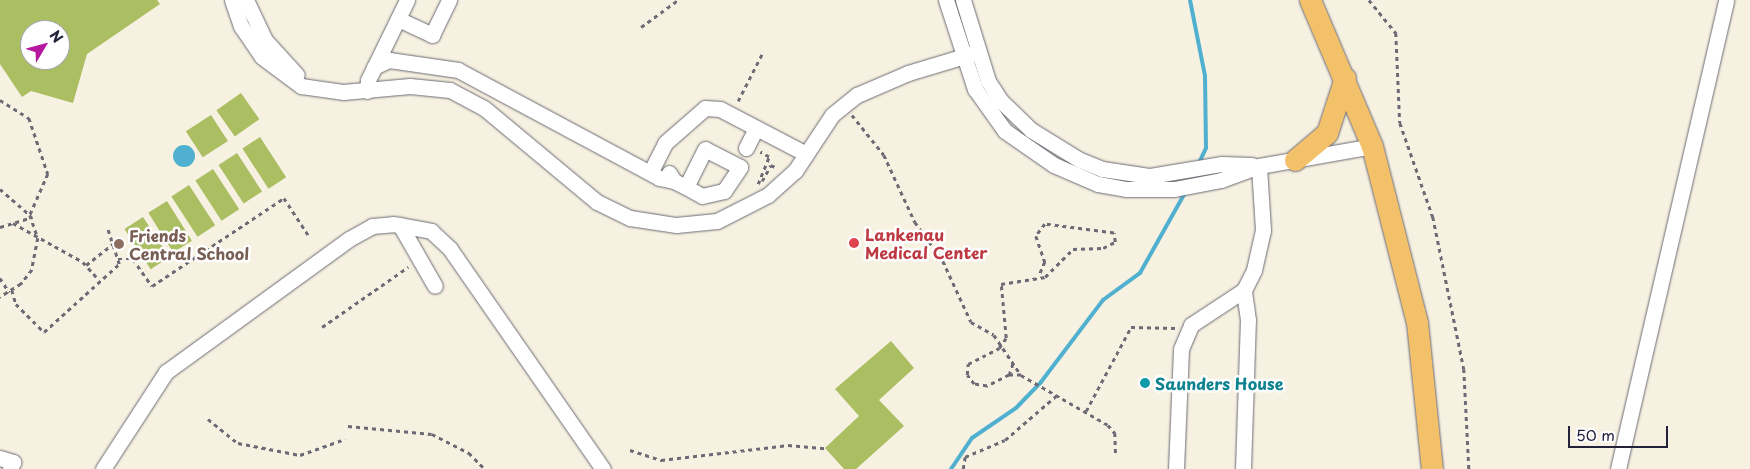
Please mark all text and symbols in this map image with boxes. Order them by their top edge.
north arrow [20,20,70,70]
text: N [45,26,68,47]
place label: Lankenau Medical Center [865,224,988,262]
place label: Friends Central School [129,225,249,263]
marker: Lankenau Medical Center [847,236,861,250]
marker: Friends Central School [113,238,125,250]
place label: Saunders House [1155,373,1284,393]
marker: Saunders House [1139,377,1151,389]
scale bar [1570,416,1670,448]
text: 50 m [1576,423,1615,446]

